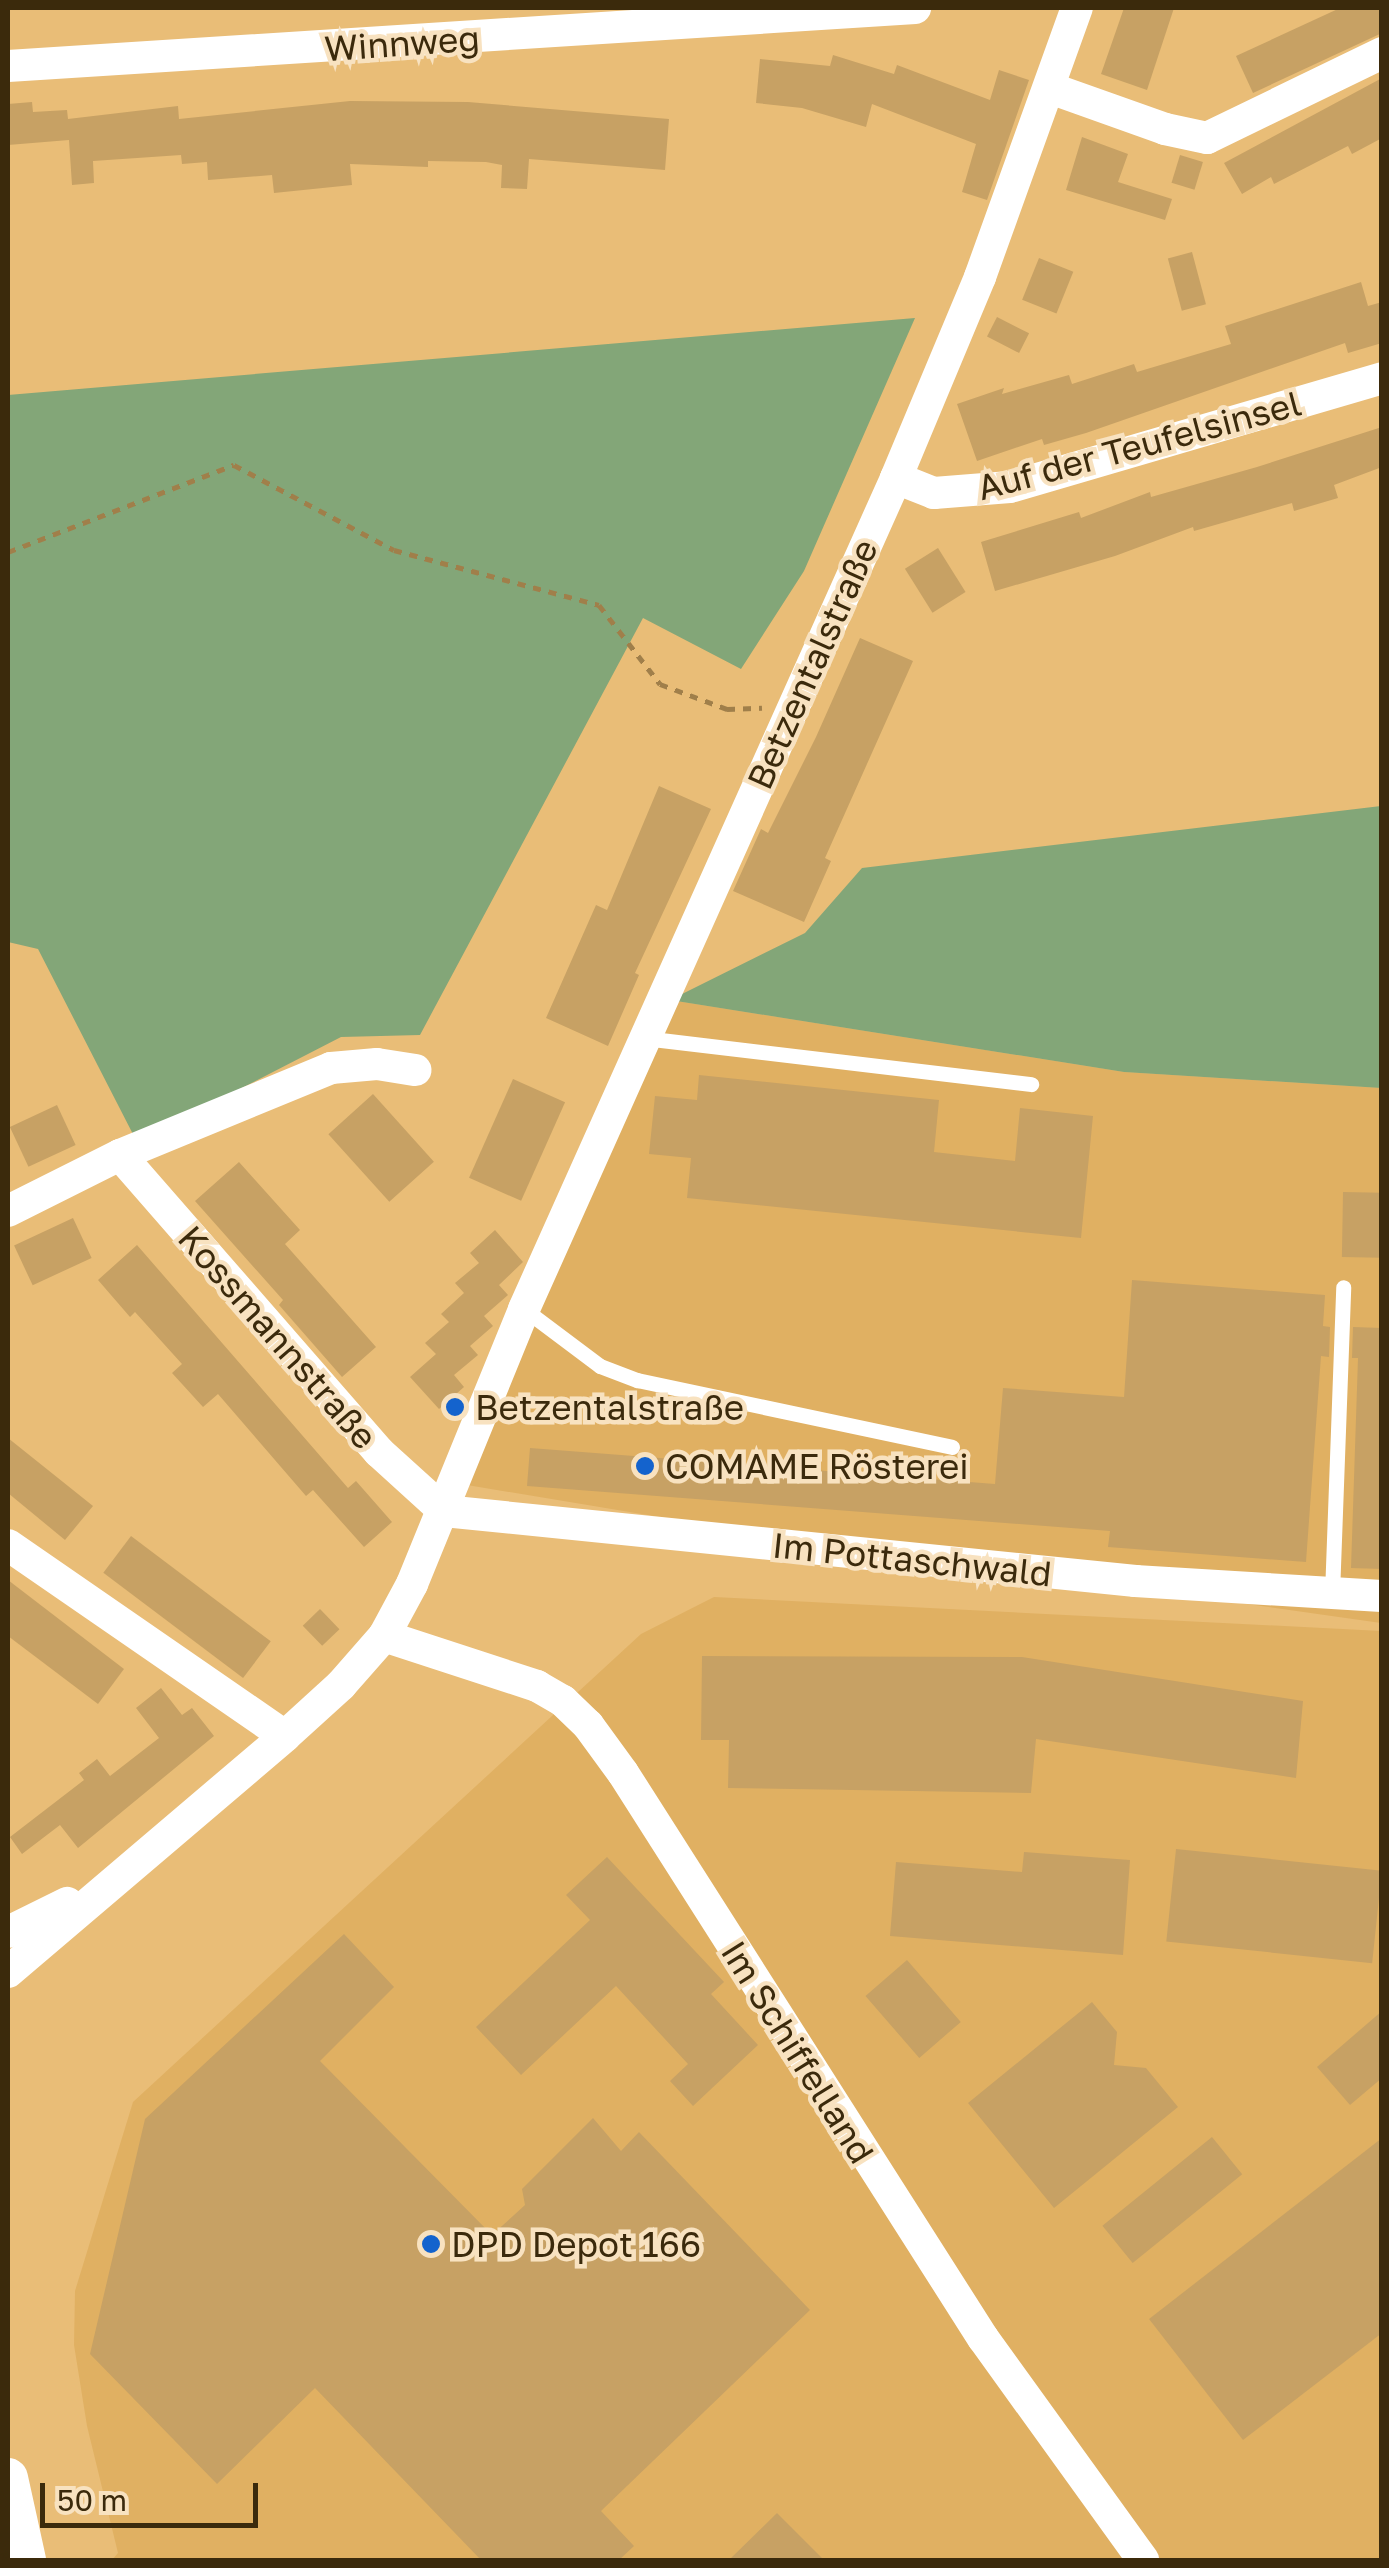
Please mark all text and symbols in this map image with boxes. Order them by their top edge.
street label: Winnweg [323,17,481,69]
street label: Auf der Teufelsinsel [973,382,1305,508]
street label: Betzentalstraße [738,533,886,795]
street label: Kossmannstraße [170,1217,386,1457]
place label: Betzentalstraße [475,1386,744,1428]
marker: Betzentalstraße [444,1396,466,1418]
place label: COMAME Rösterei [665,1445,969,1487]
marker: COMAME Rösterei [634,1455,656,1477]
street label: Im Pottaschwald [770,1523,1054,1595]
street label: Im Schiffelland [713,1933,883,2171]
place label: DPD Depot 166 [451,2223,701,2265]
marker: DPD Depot 166 [420,2233,442,2255]
scale bar [45,2463,262,2525]
text: 50 m [57,2482,127,2518]

